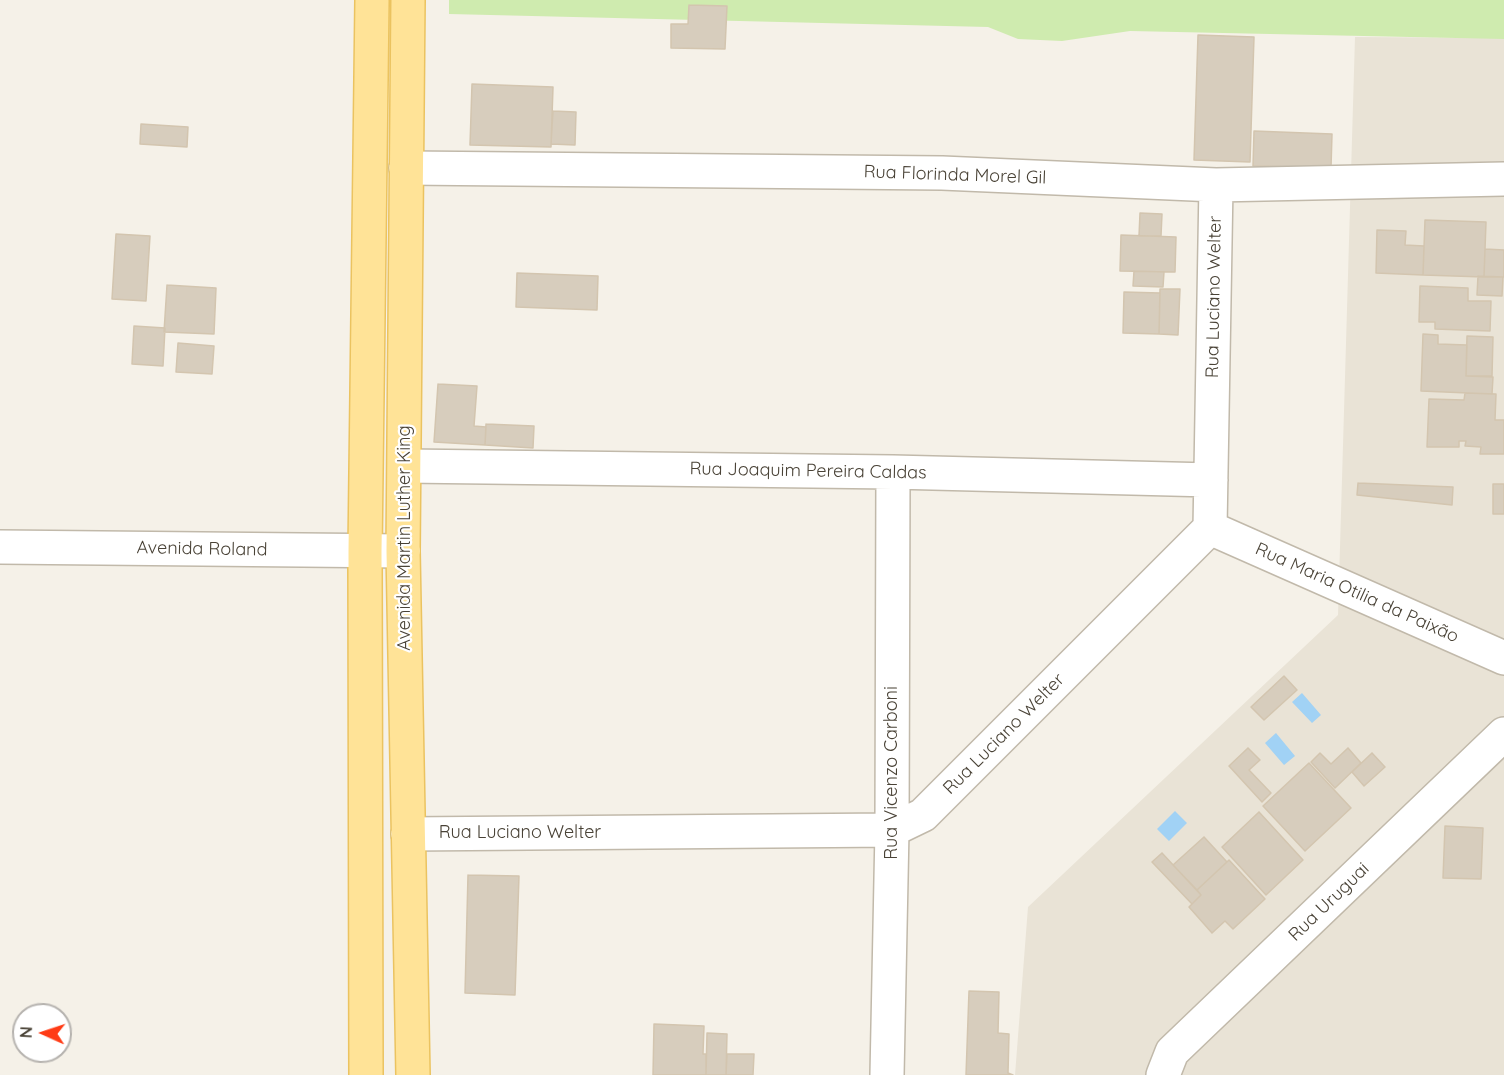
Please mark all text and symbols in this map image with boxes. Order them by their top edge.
street label: Rua Florinda Morel Gil [863,161,1047,189]
street label: Rua Luciano Welter [1202,216,1226,378]
street label: Avenida Martin Luther King [394,425,416,651]
street label: Rua Joaquim Pereira Caldas [689,458,927,484]
street label: Avenida Roland [136,537,268,561]
street label: Rua Maria Otilia da Paixão [1252,538,1462,648]
street label: Rua Luciano Welter [939,669,1069,799]
street label: Rua Vicenzo Carboni [881,686,903,860]
street label: Rua Luciano Welter [439,822,601,844]
street label: Rua Uruguai [1284,858,1374,946]
north arrow [12,1003,72,1063]
text: N [16,1026,36,1039]

